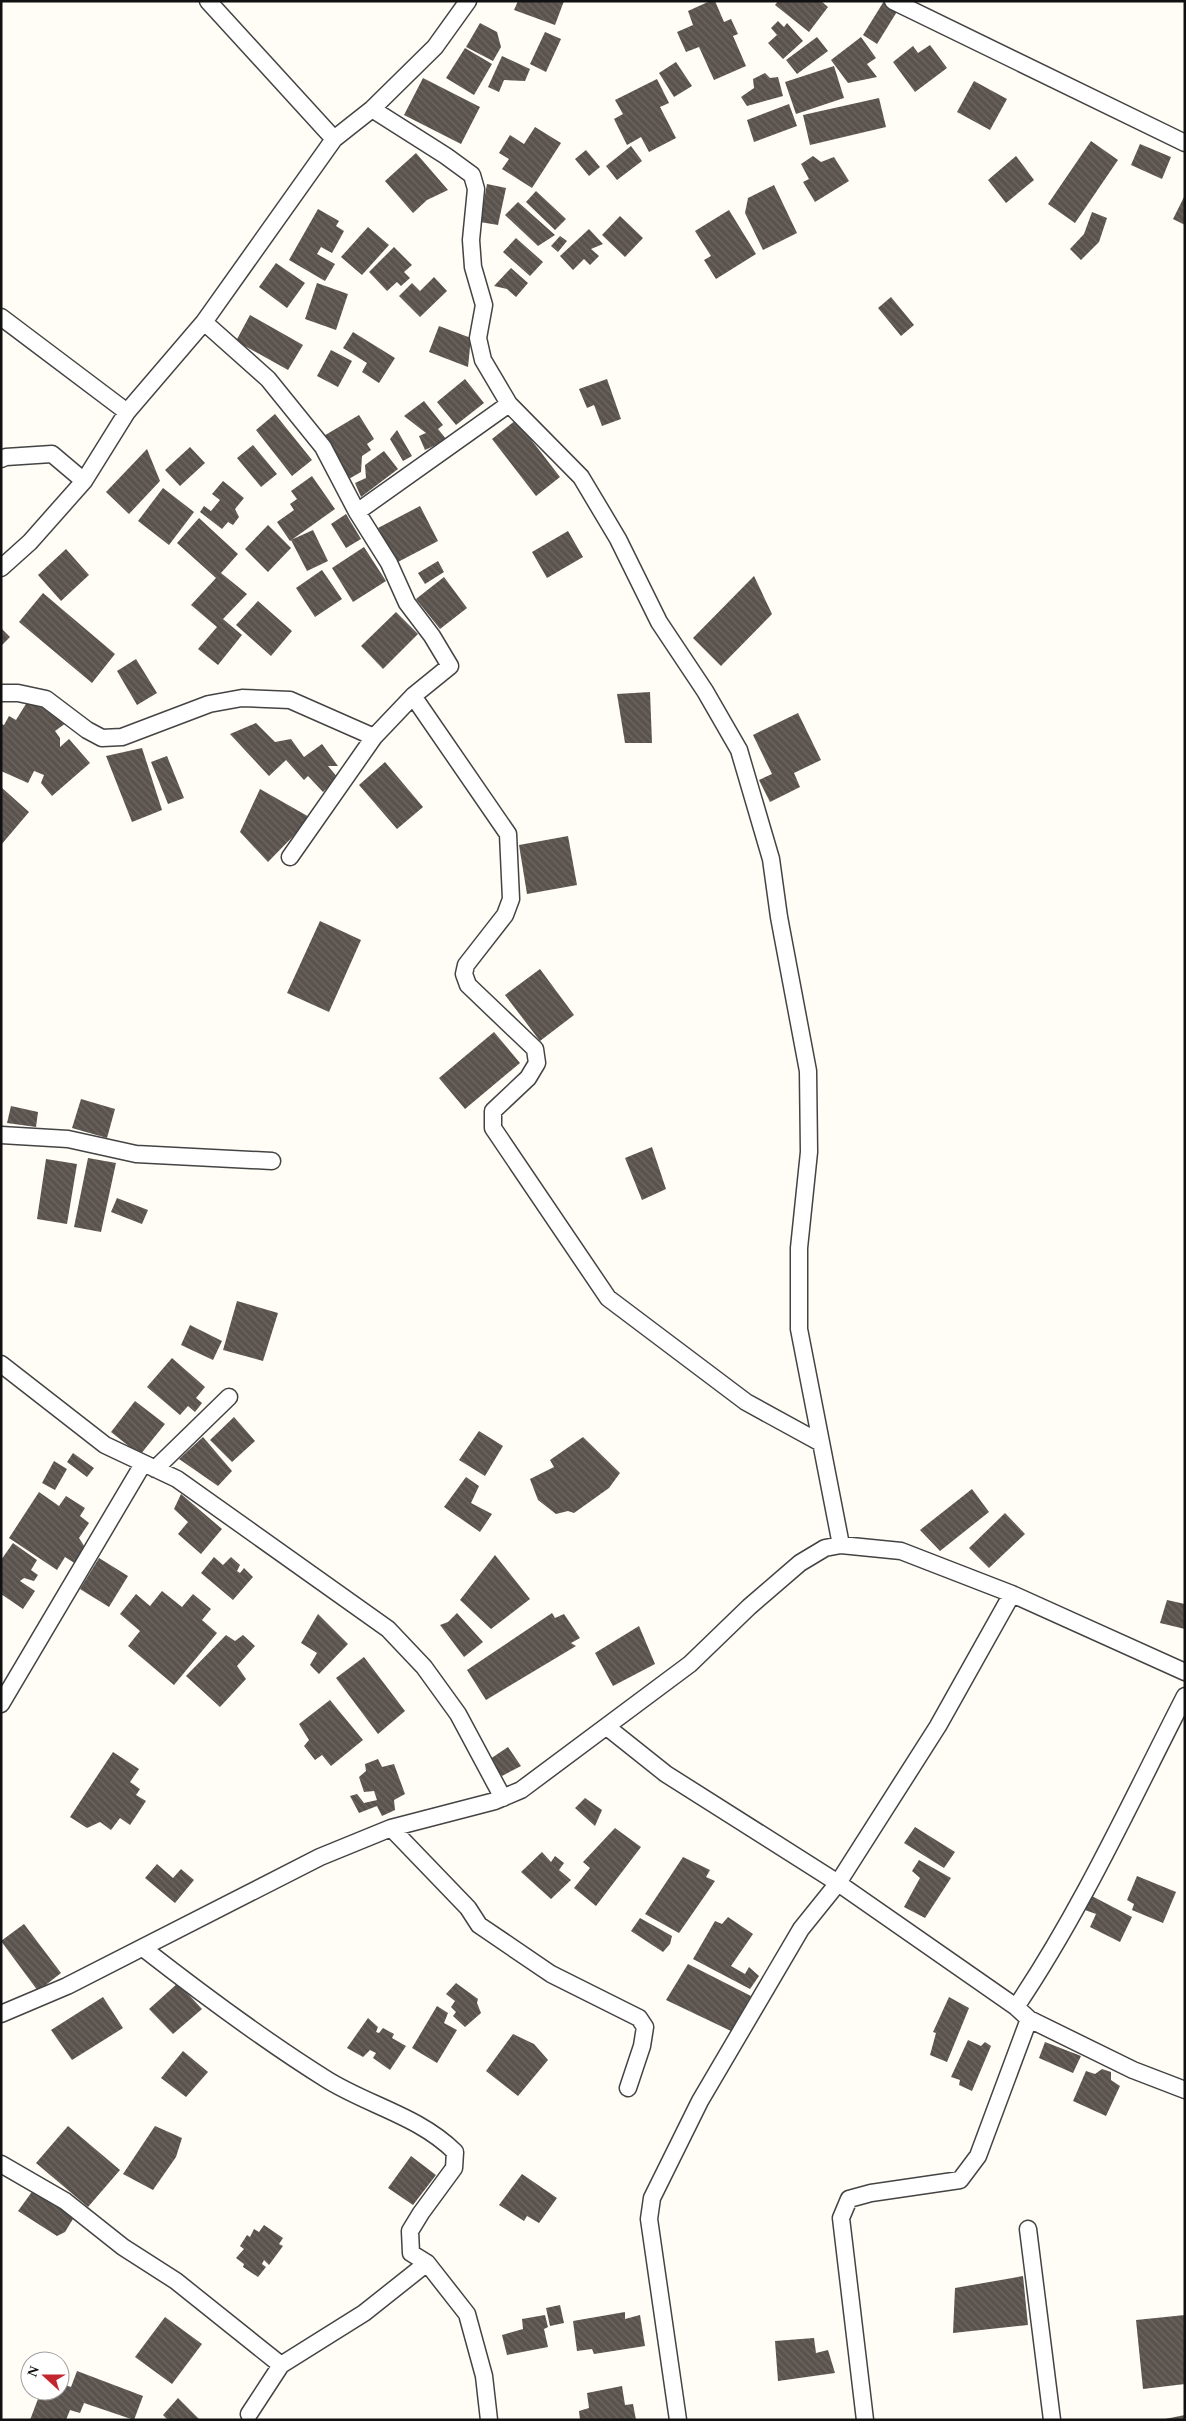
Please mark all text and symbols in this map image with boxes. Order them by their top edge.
north arrow [20,2351,70,2401]
text: N [25,2364,42,2379]

